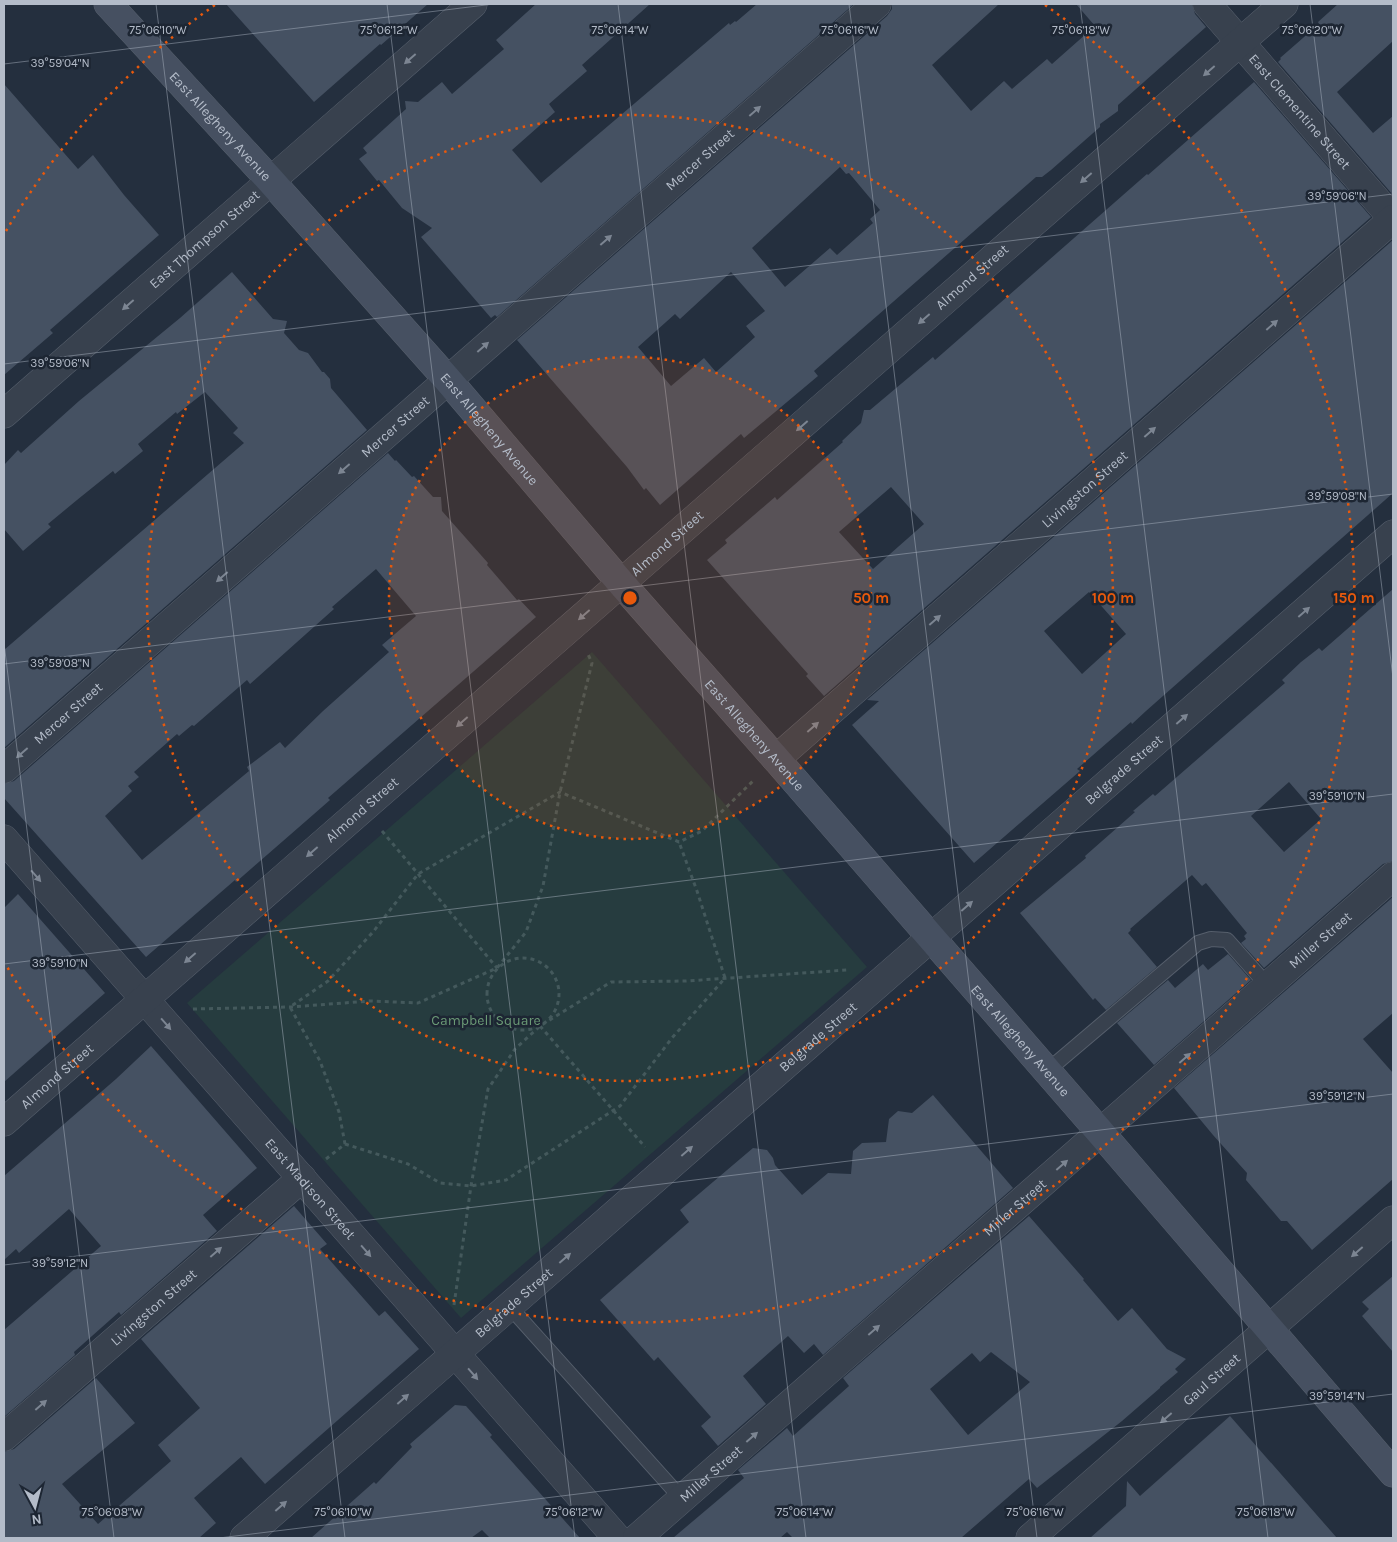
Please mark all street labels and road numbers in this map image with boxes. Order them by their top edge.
street label: East Clementine Street [1245,51,1354,173]
street label: East Allegheny Avenue [165,68,275,185]
street label: Mercer Street [662,125,738,194]
street label: East Thompson Street [146,186,263,292]
street label: Almond Street [932,241,1012,313]
street label: East Allegheny Avenue [436,369,542,489]
street label: Mercer Street [358,392,433,461]
street label: Livingston Street [1038,447,1131,532]
street label: Almond Street [627,507,707,580]
street label: East Allegheny Avenue [701,676,808,794]
street label: Mercer Street [31,679,106,748]
street label: Belgrade Street [1081,731,1166,808]
street label: Almond Street [322,773,402,846]
street label: Miller Street [1286,908,1355,972]
street label: East Allegheny Avenue [967,981,1073,1100]
street label: Belgrade Street [776,998,861,1076]
street label: Almond Street [17,1040,97,1113]
street label: East Madison Street [261,1135,359,1243]
street label: Miller Street [980,1176,1050,1240]
street label: Belgrade Street [471,1264,556,1341]
street label: Livingston Street [107,1265,200,1350]
street label: Gaul Street [1179,1350,1244,1409]
street label: Miller Street [676,1442,746,1506]

